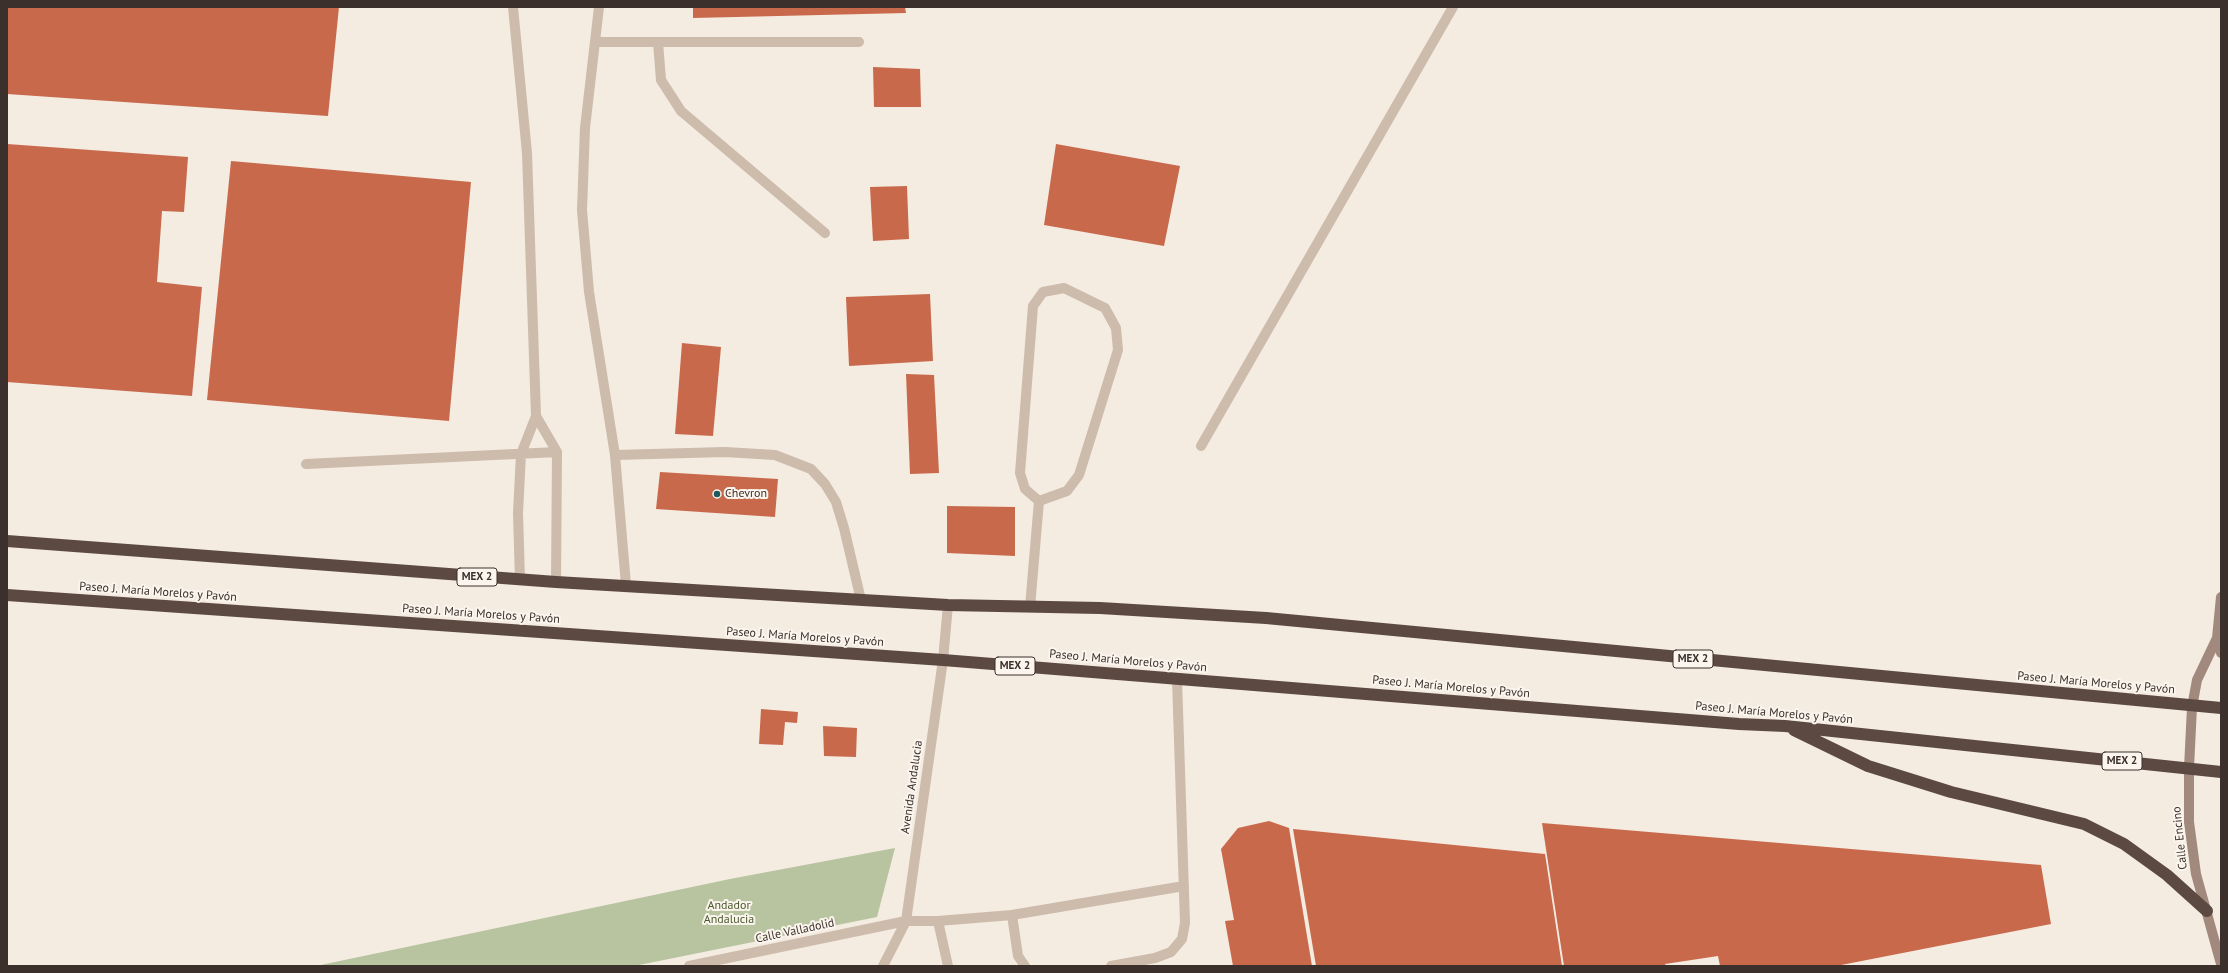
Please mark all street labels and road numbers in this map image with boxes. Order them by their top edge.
road number: MEX 2 [457,568,497,586]
street label: Paseo J. María Morelos y Pavón [79,579,237,605]
street label: Paseo J. María Morelos y Pavón [402,601,560,627]
street label: Paseo J. María Morelos y Pavón [726,624,884,650]
street label: Paseo J. María Morelos y Pavón [1049,647,1207,675]
road number: MEX 2 [1673,650,1713,668]
road number: MEX 2 [995,657,1035,675]
street label: Paseo J. María Morelos y Pavón [2017,669,2175,697]
street label: Paseo J. María Morelos y Pavón [1372,673,1530,701]
street label: Paseo J. María Morelos y Pavón [1695,699,1853,727]
street label: Avenida Andalucia [898,739,926,835]
road number: MEX 2 [2102,752,2142,770]
street label: Calle Encino [2170,806,2190,870]
street label: Calle Valladolid [754,916,836,946]

